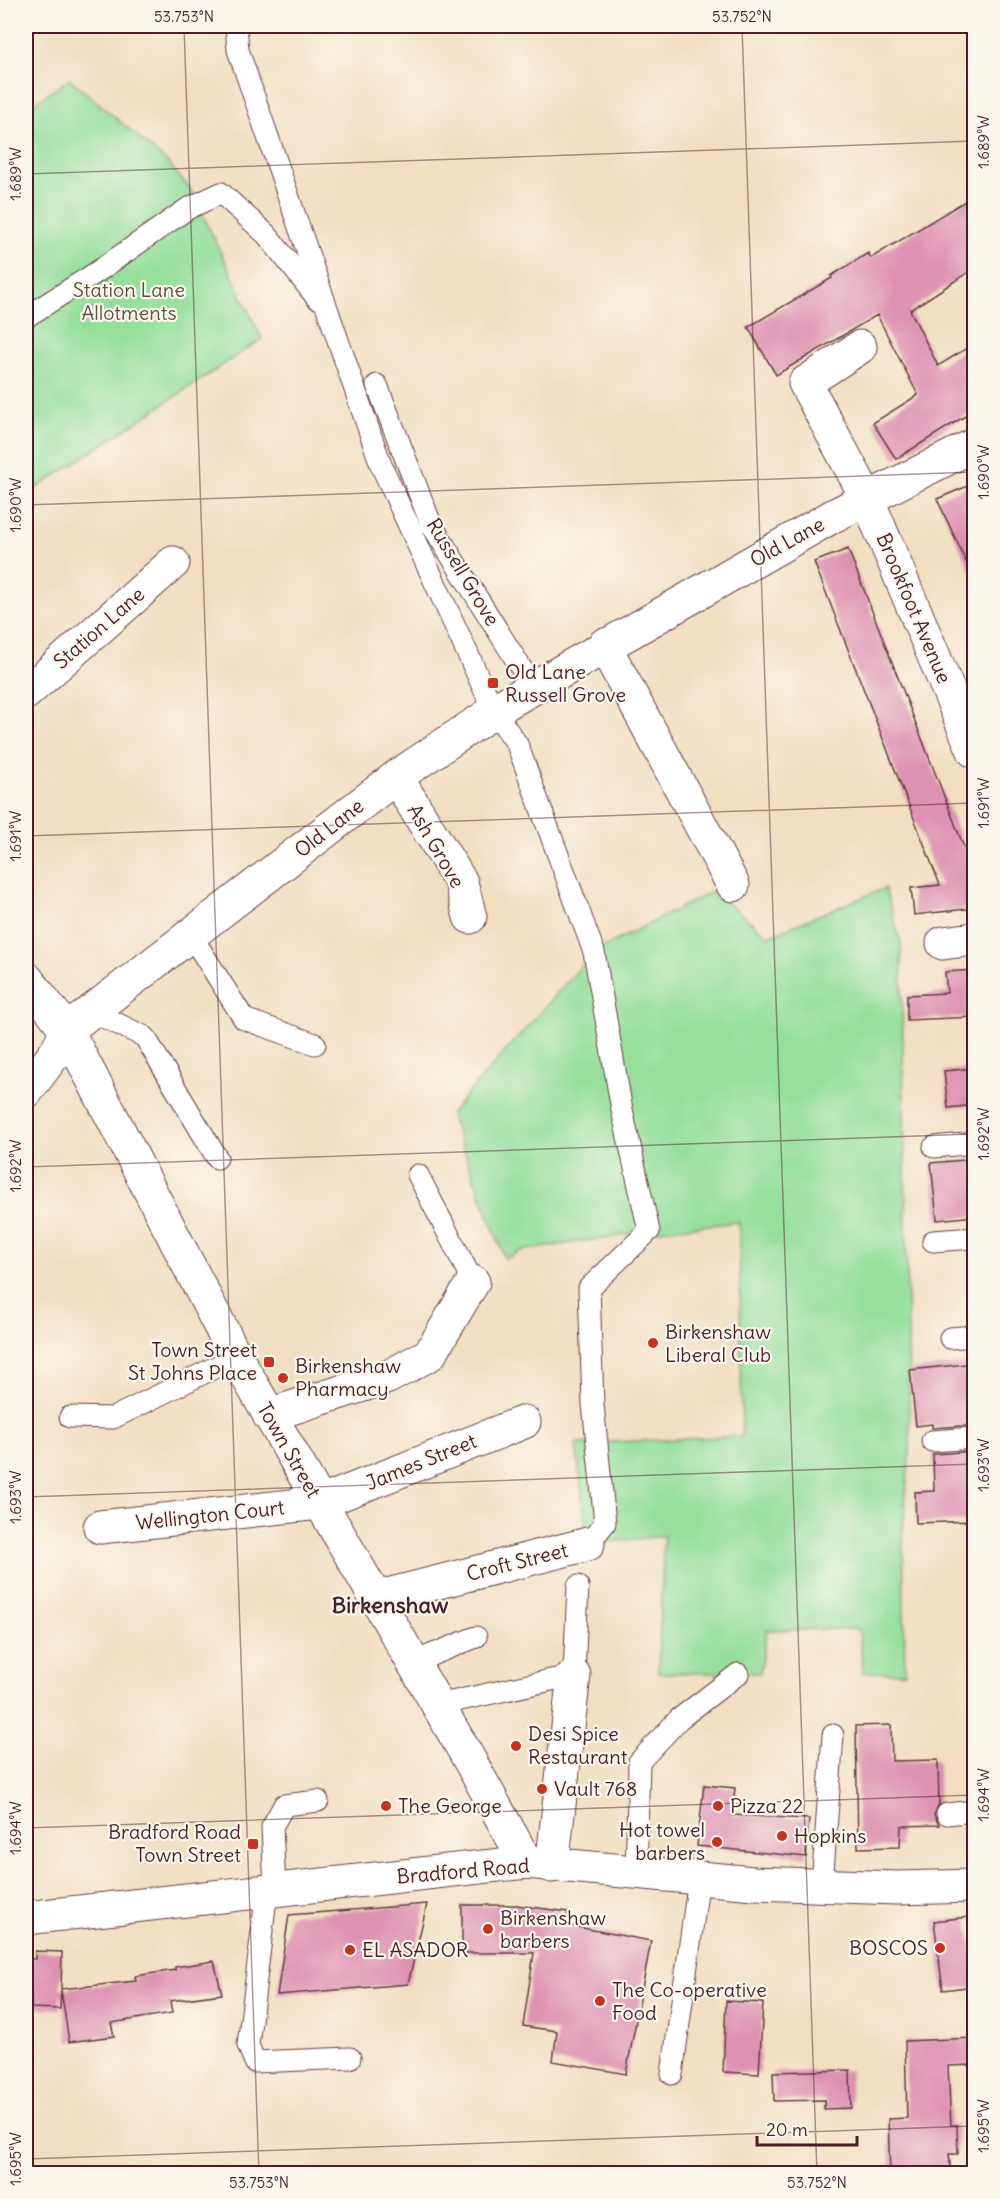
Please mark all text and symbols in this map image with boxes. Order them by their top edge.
text: 53.753°N [154,7,214,26]
text: 53.752°N [712,7,772,26]
text: 1.689°W [974,115,993,169]
text: 1.689°W [6,147,25,201]
park label: Station Lane Allotments [73,277,185,325]
text: 1.690°W [974,444,993,499]
text: 1.690°W [6,477,25,532]
street label: Old Lane [745,511,828,572]
street label: Russell Grove [422,513,505,630]
street label: Brookfoot Avenue [872,529,957,687]
street label: Station Lane [48,581,149,674]
place label: Old Lane Russell Grove [505,659,626,707]
marker: Old Lane Russell Grove [486,676,500,690]
text: 1.691°W [974,777,993,828]
street label: Old Lane [289,793,368,862]
street label: Ash Grove [403,799,470,892]
text: 1.691°W [6,810,25,861]
text: 1.692°W [974,1107,993,1161]
text: 1.692°W [6,1139,25,1193]
place label: Birkenshaw Liberal Club [665,1319,771,1367]
marker: Birkenshaw Liberal Club [646,1336,660,1350]
place label: Town Street St Johns Place [128,1337,257,1385]
place label: Birkenshaw Pharmacy [295,1353,401,1401]
marker: Town Street St Johns Place [262,1355,276,1369]
marker: Birkenshaw Pharmacy [276,1371,290,1385]
street label: Town Street [252,1398,327,1502]
street label: James Street [362,1428,480,1495]
text: 1.693°W [974,1438,993,1492]
text: 1.693°W [6,1470,25,1524]
street label: Wellington Court [134,1494,286,1535]
street label: Croft Street [464,1537,570,1586]
district label: Birkenshaw [332,1591,449,1619]
place label: Desi Spice Restaurant [528,1721,628,1769]
marker: Desi Spice Restaurant [509,1739,523,1753]
text: 1.694°W [974,1768,993,1822]
place label: Vault 768 [554,1776,637,1801]
marker: Vault 768 [535,1782,549,1796]
place label: The George [398,1793,502,1818]
place label: Pizza 22 [730,1793,804,1818]
marker: The George [379,1799,393,1813]
marker: Pizza 22 [711,1799,725,1813]
text: 1.694°W [6,1801,25,1855]
place label: Hot towel barbers [619,1817,705,1865]
place label: Bradford Road Town Street [108,1819,241,1867]
place label: Hopkins [794,1823,866,1848]
marker: Hopkins [775,1829,789,1843]
marker: Hot towel barbers [710,1835,724,1849]
marker: Bradford Road Town Street [246,1837,260,1851]
street label: Bradford Road [396,1852,531,1889]
place label: Birkenshaw barbers [500,1905,606,1953]
marker: Birkenshaw barbers [481,1922,495,1936]
place label: BOSCOS [849,1935,928,1960]
place label: EL ASADOR [362,1937,469,1962]
marker: BOSCOS [933,1941,947,1955]
marker: EL ASADOR [343,1943,357,1957]
place label: The Co-operative Food [612,1977,767,2025]
marker: The Co-operative Food [593,1994,607,2008]
text: 1.695°W [974,2099,993,2153]
scale bar [757,2109,858,2147]
text: 20 m [766,2118,808,2141]
text: 1.695°W [6,2132,25,2186]
text: 53.753°N [229,2173,289,2192]
text: 53.752°N [787,2173,847,2192]

